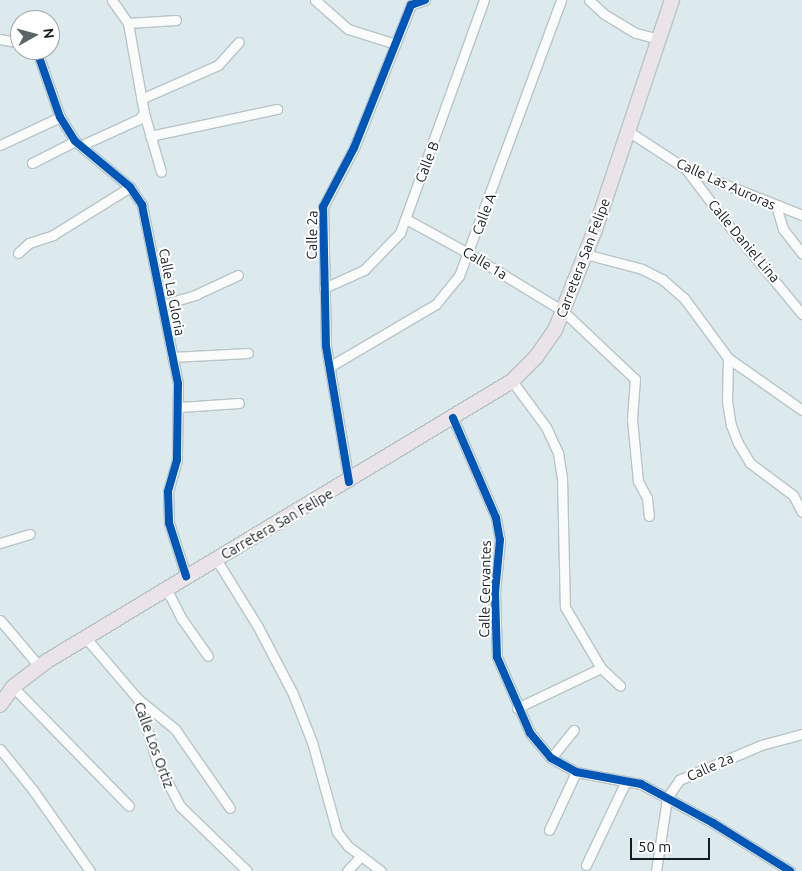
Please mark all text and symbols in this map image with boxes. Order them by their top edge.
north arrow [10,10,60,60]
text: N [40,27,57,39]
street label: Calle B [411,139,443,185]
street label: Calle Las Auroras [674,155,778,213]
street label: Calle A [468,191,500,237]
street label: Carretera San Felipe [552,196,614,320]
street label: Calle Daniel Lina [705,196,783,286]
street label: Calle 2a [303,210,321,260]
street label: Calle 1a [460,243,510,283]
street label: Calle La Gloria [155,247,189,337]
street label: Carretera San Felipe [218,485,336,563]
street label: Calle Cervantes [476,540,494,638]
street label: Calle Los Ortiz [131,700,177,790]
street label: Calle 2a [684,749,736,785]
scale bar [632,828,712,860]
text: 50 m [638,838,671,855]

